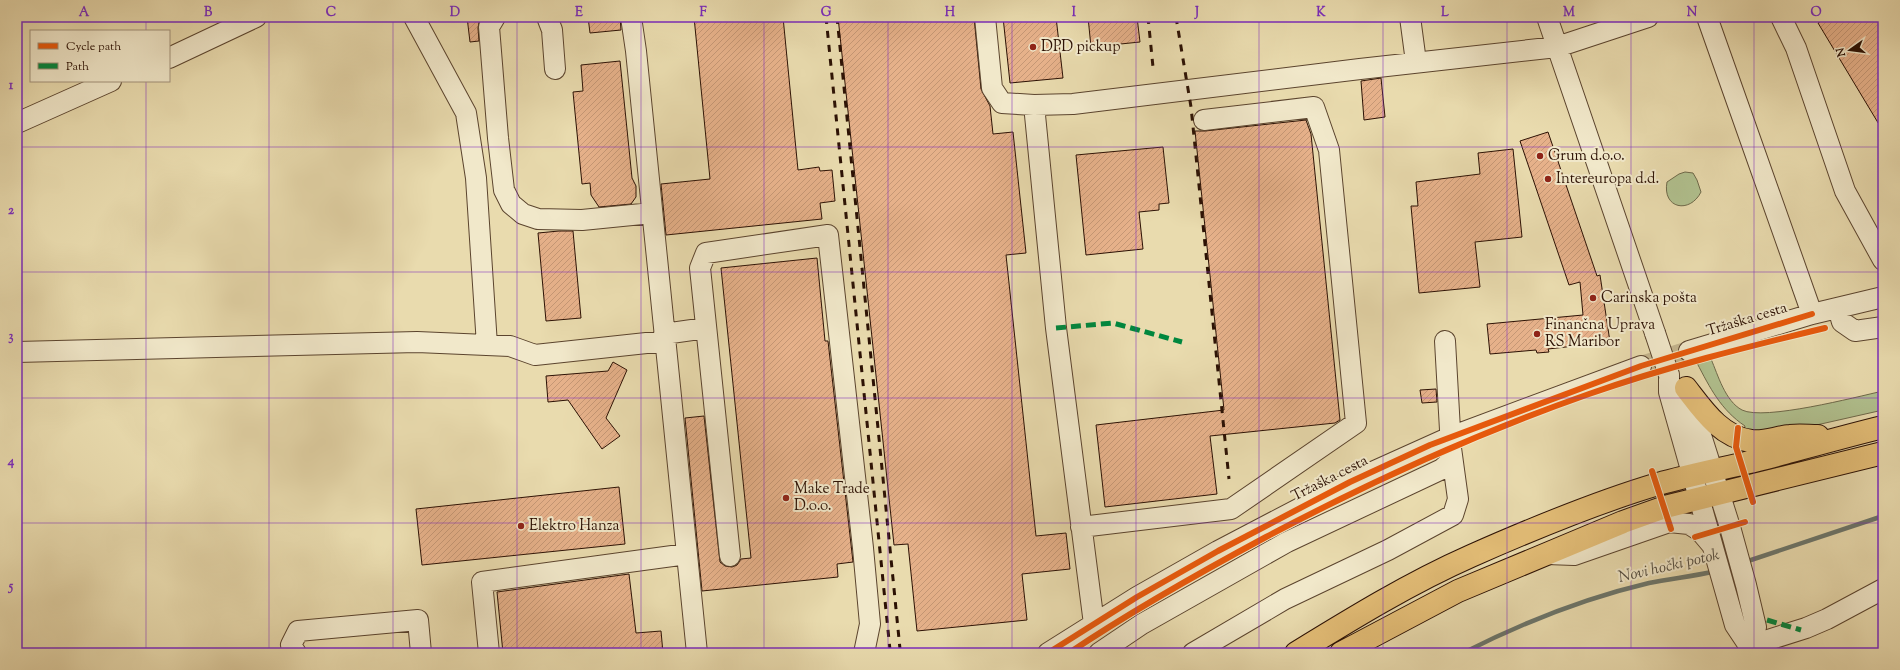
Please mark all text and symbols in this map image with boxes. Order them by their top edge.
text: A [79,4,90,22]
text: B [204,4,213,22]
text: C [326,4,336,22]
text: D [450,4,460,22]
text: E [575,4,583,22]
text: F [699,4,707,22]
text: G [821,4,832,22]
text: H [945,4,956,22]
text: I [1072,4,1077,22]
text: J [1194,4,1199,22]
text: K [1316,4,1326,22]
text: L [1441,4,1449,22]
text: M [1563,4,1575,22]
text: N [1687,4,1698,22]
text: O [1810,4,1822,22]
legend [30,30,170,82]
north arrow [1830,30,1870,70]
place label: DPD pickup [1041,37,1121,58]
text: Cycle path [66,38,121,56]
marker: DPD pickup [1028,42,1038,52]
text: N [1832,46,1850,59]
text: Path [66,58,89,76]
text: 1 [9,77,14,95]
place label: Grum d.o.o. [1548,146,1625,167]
marker: Grum d.o.o. [1535,151,1545,161]
place label: Intereuropa d.d. [1556,169,1659,190]
marker: Intereuropa d.d. [1543,174,1553,184]
text: 2 [8,202,15,220]
place label: Carinska pošta [1601,288,1697,309]
marker: Carinska pošta [1588,293,1598,303]
street label: Tržaška cesta [1704,298,1790,342]
place label: Finančna Uprava RS Maribor [1545,315,1655,353]
text: 3 [8,328,14,346]
marker: Finančna Uprava RS Maribor [1532,329,1542,339]
street label: Tržaška cesta [1288,451,1372,507]
text: 4 [7,453,15,471]
place label: Make Trade D.o.o. [794,479,870,517]
marker: Make Trade D.o.o. [781,493,791,503]
place label: Elektro Hanza [529,516,620,537]
marker: Elektro Hanza [516,521,526,531]
water label: Novi hočki potok [1616,544,1722,590]
text: 5 [8,578,14,596]

